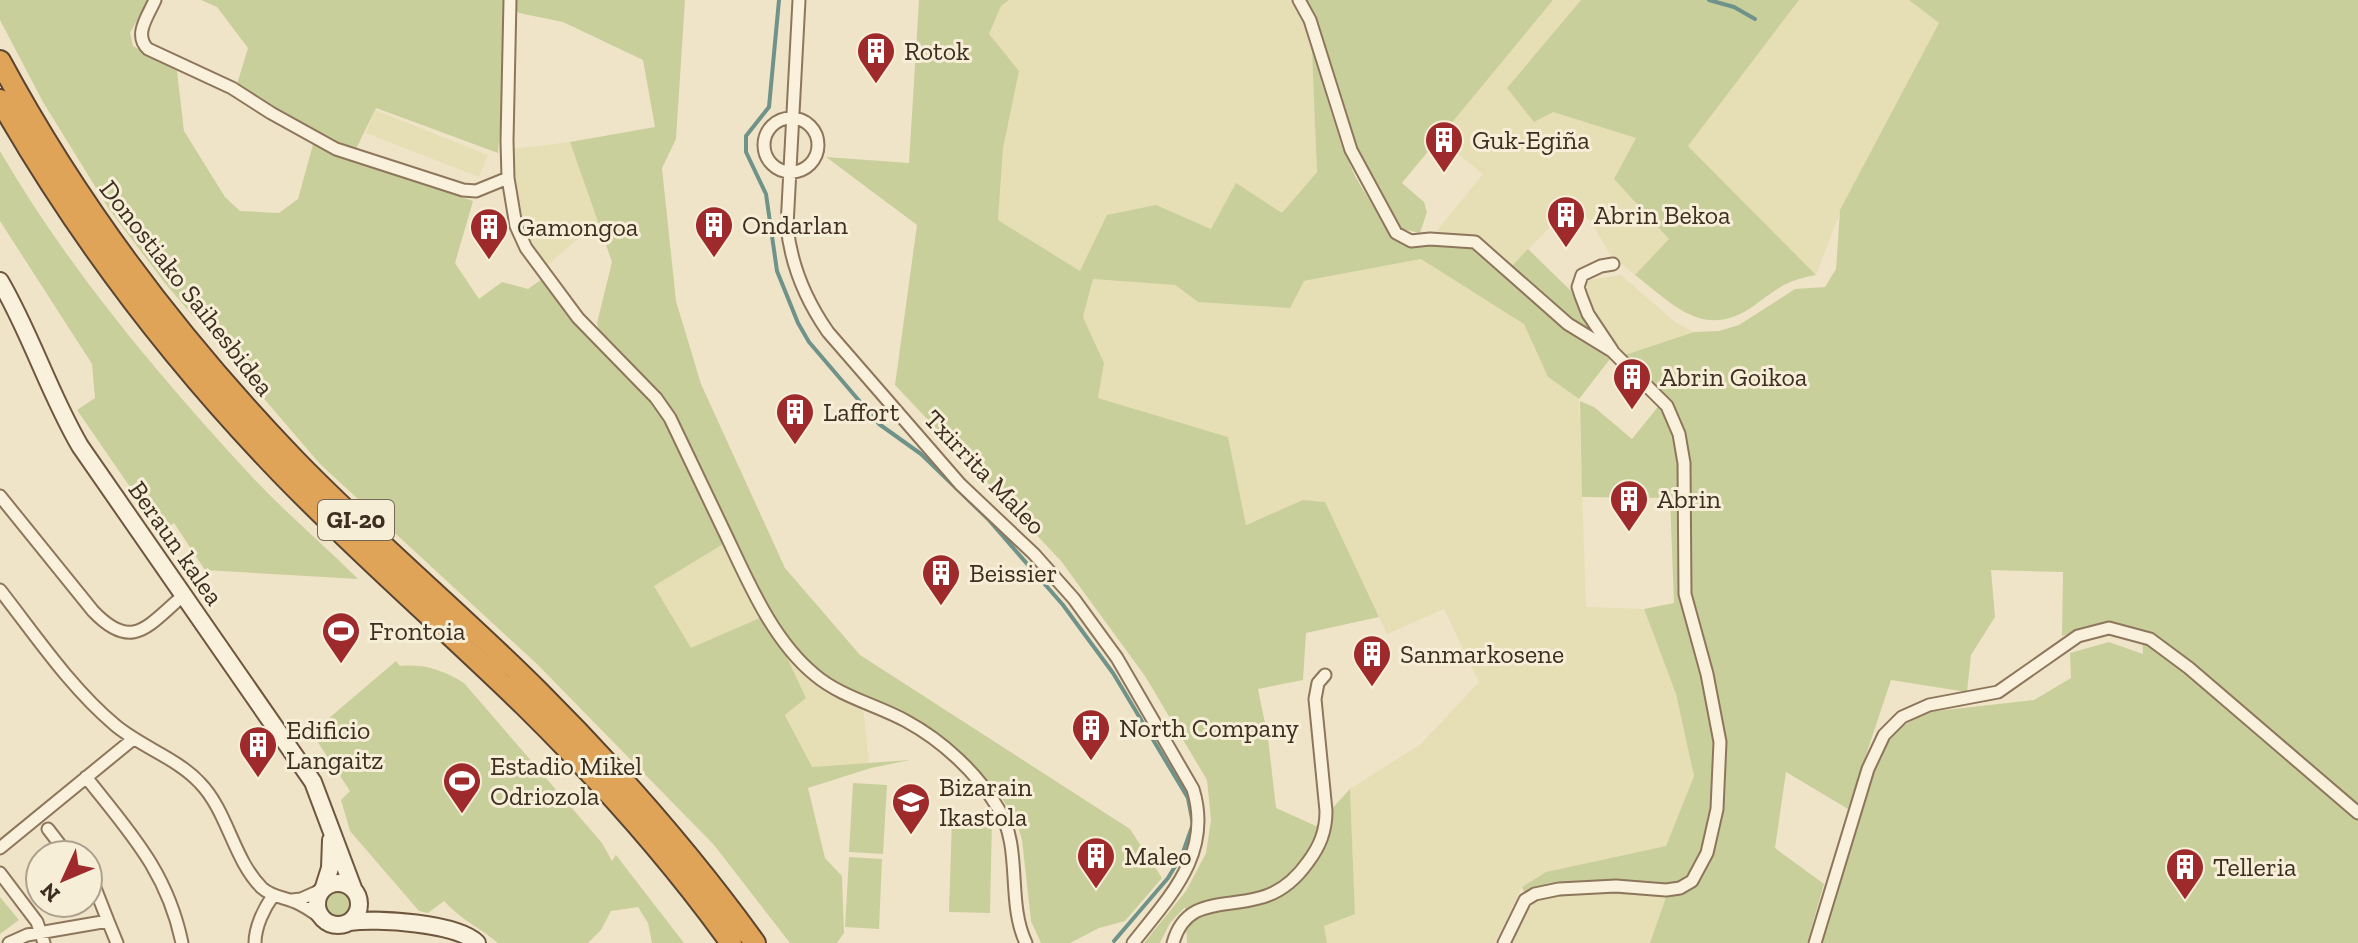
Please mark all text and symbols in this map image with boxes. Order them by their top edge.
building icon: Rotok [855,30,897,85]
place label: Rotok [904,35,970,67]
building icon: Guk-Egiña [1423,119,1465,174]
place label: Guk-Egiña [1472,124,1590,156]
street label: Donostiako Saihesbidea [93,174,282,403]
building icon: Abrin Bekoa [1545,194,1587,249]
place label: Abrin Bekoa [1594,199,1731,231]
building icon: Ondarlan [693,204,735,259]
building icon: Gamongoa [468,206,510,261]
place label: Ondarlan [742,209,848,241]
place label: Gamongoa [517,211,639,243]
building icon: Abrin Goikoa [1611,356,1653,411]
place label: Abrin Goikoa [1660,361,1808,393]
building icon: Laffort [774,391,816,446]
place label: Laffort [823,396,900,428]
street label: Txirrita Maleo [917,403,1053,541]
street label: Beraun kalea [121,475,231,612]
building icon: Abrin [1608,478,1650,533]
place label: Abrin [1657,483,1721,515]
road number: GI-20 [318,500,394,540]
building icon: Beissier [920,552,962,607]
place label: Beissier [969,557,1057,589]
sports icon: Frontoia [320,610,362,665]
place label: Frontoia [369,615,466,647]
building icon: Sanmarkosene [1351,633,1393,688]
place label: Sanmarkosene [1400,638,1564,670]
building icon: North Company [1070,707,1112,762]
place label: North Company [1119,712,1299,744]
place label: Edificio Langaitz [286,714,383,776]
building icon: Edificio Langaitz [237,724,279,779]
place label: Estadio Mikel Odriozola [490,750,642,812]
sports icon: Estadio Mikel Odriozola [441,760,483,815]
place label: Bizarain Ikastola [939,771,1032,833]
school or university icon: Bizarain Ikastola [890,781,932,836]
building icon: Maleo [1075,835,1117,890]
north arrow [24,839,104,919]
place label: Maleo [1124,840,1192,872]
building icon: Telleria [2164,846,2206,901]
place label: Telleria [2213,851,2297,883]
text: N [34,877,65,908]

